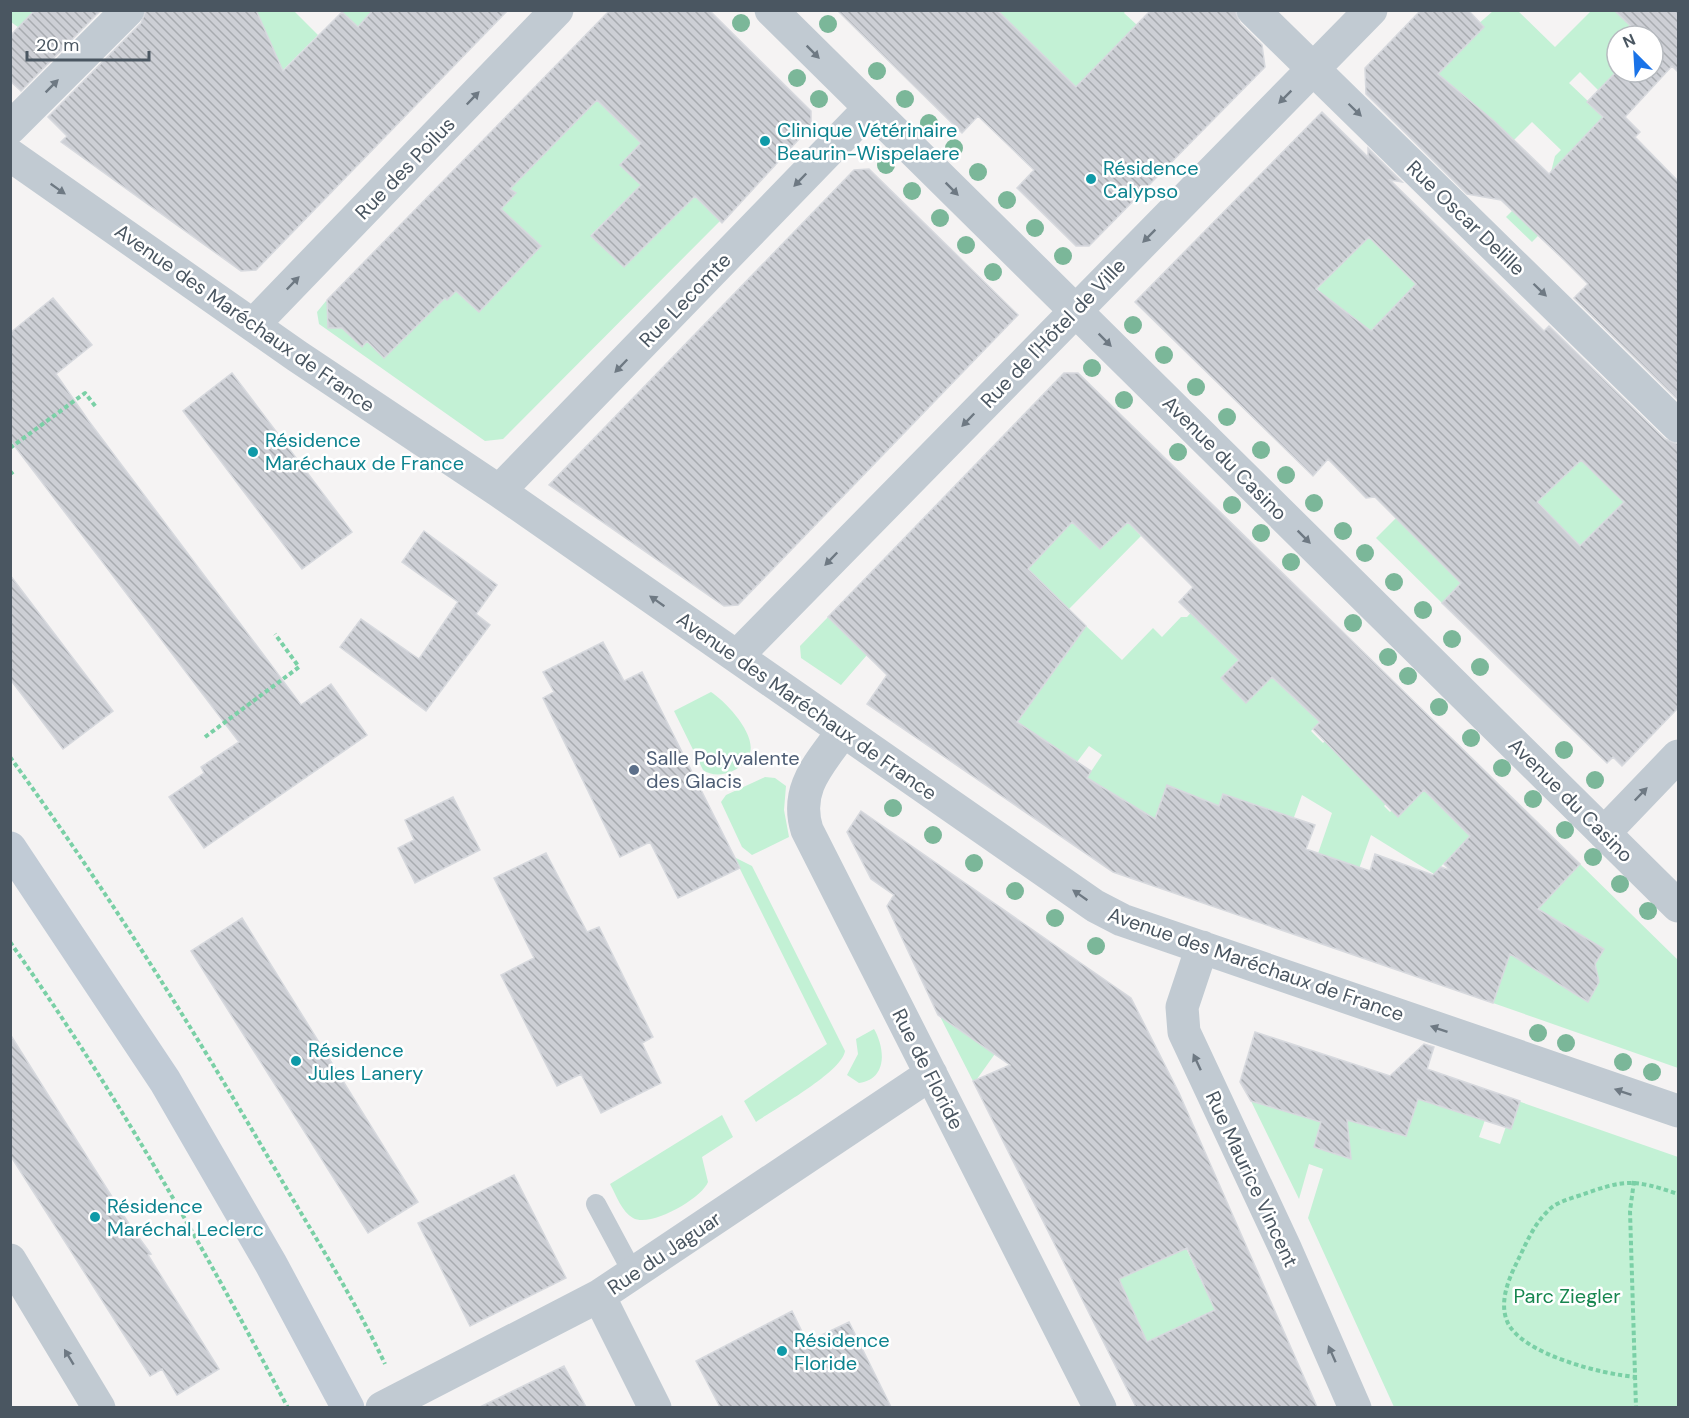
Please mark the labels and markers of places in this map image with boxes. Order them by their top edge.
place label: Clinique Vétérinaire Beaurin-Wispelaere [777,117,960,166]
marker: Clinique Vétérinaire Beaurin-Wispelaere [758,134,772,148]
place label: Résidence Calypso [1103,155,1199,204]
marker: Résidence Calypso [1084,172,1098,186]
place label: Résidence Maréchaux de France [265,427,464,476]
marker: Résidence Maréchaux de France [246,445,260,459]
place label: Salle Polyvalente des Glacis [646,745,800,794]
marker: Salle Polyvalente des Glacis [627,763,641,777]
place label: Résidence Jules Lanery [308,1037,423,1086]
marker: Résidence Jules Lanery [289,1054,303,1068]
place label: Résidence Maréchal Leclerc [107,1193,264,1242]
marker: Résidence Maréchal Leclerc [88,1210,102,1224]
place label: Résidence Floride [794,1327,890,1376]
marker: Résidence Floride [775,1344,789,1358]

